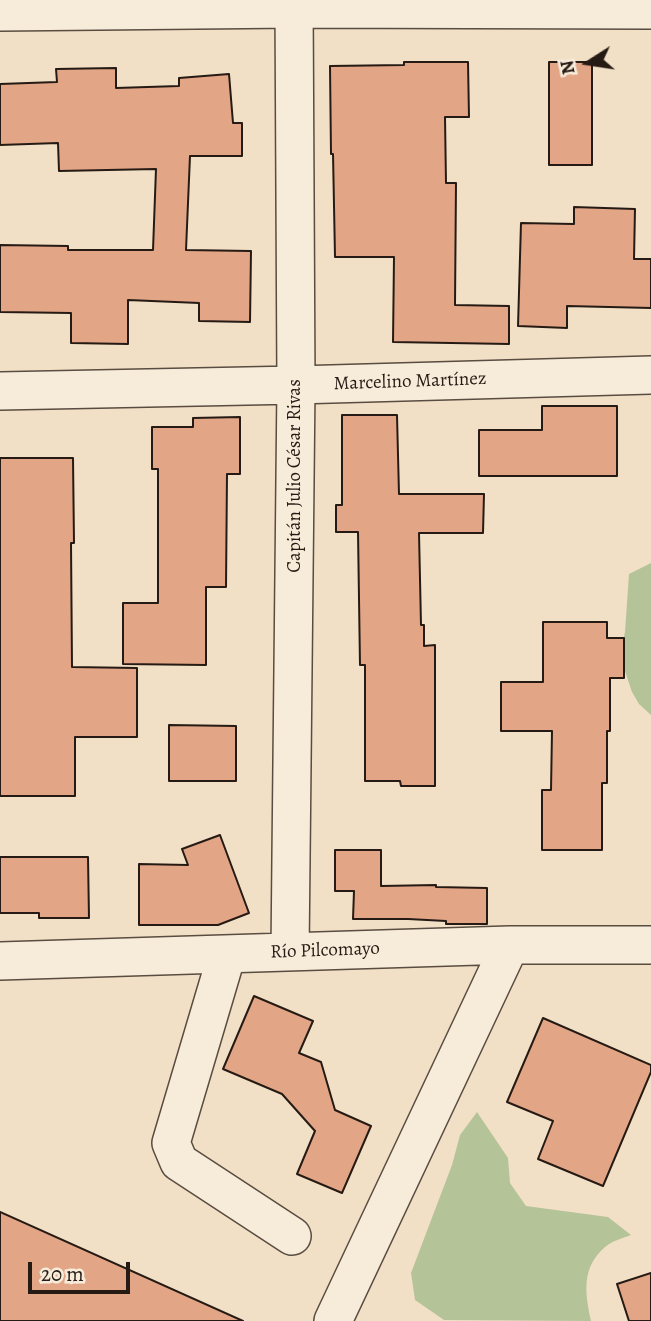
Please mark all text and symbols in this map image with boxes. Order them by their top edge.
north arrow [553,28,623,98]
text: N [553,58,582,77]
street label: Marcelino Martínez [333,368,487,396]
street label: Capitán Julio César Rivas [284,379,306,573]
street label: Río Pilcomayo [270,938,380,964]
scale bar [32,1248,133,1292]
text: 20 m [41,1260,84,1288]

